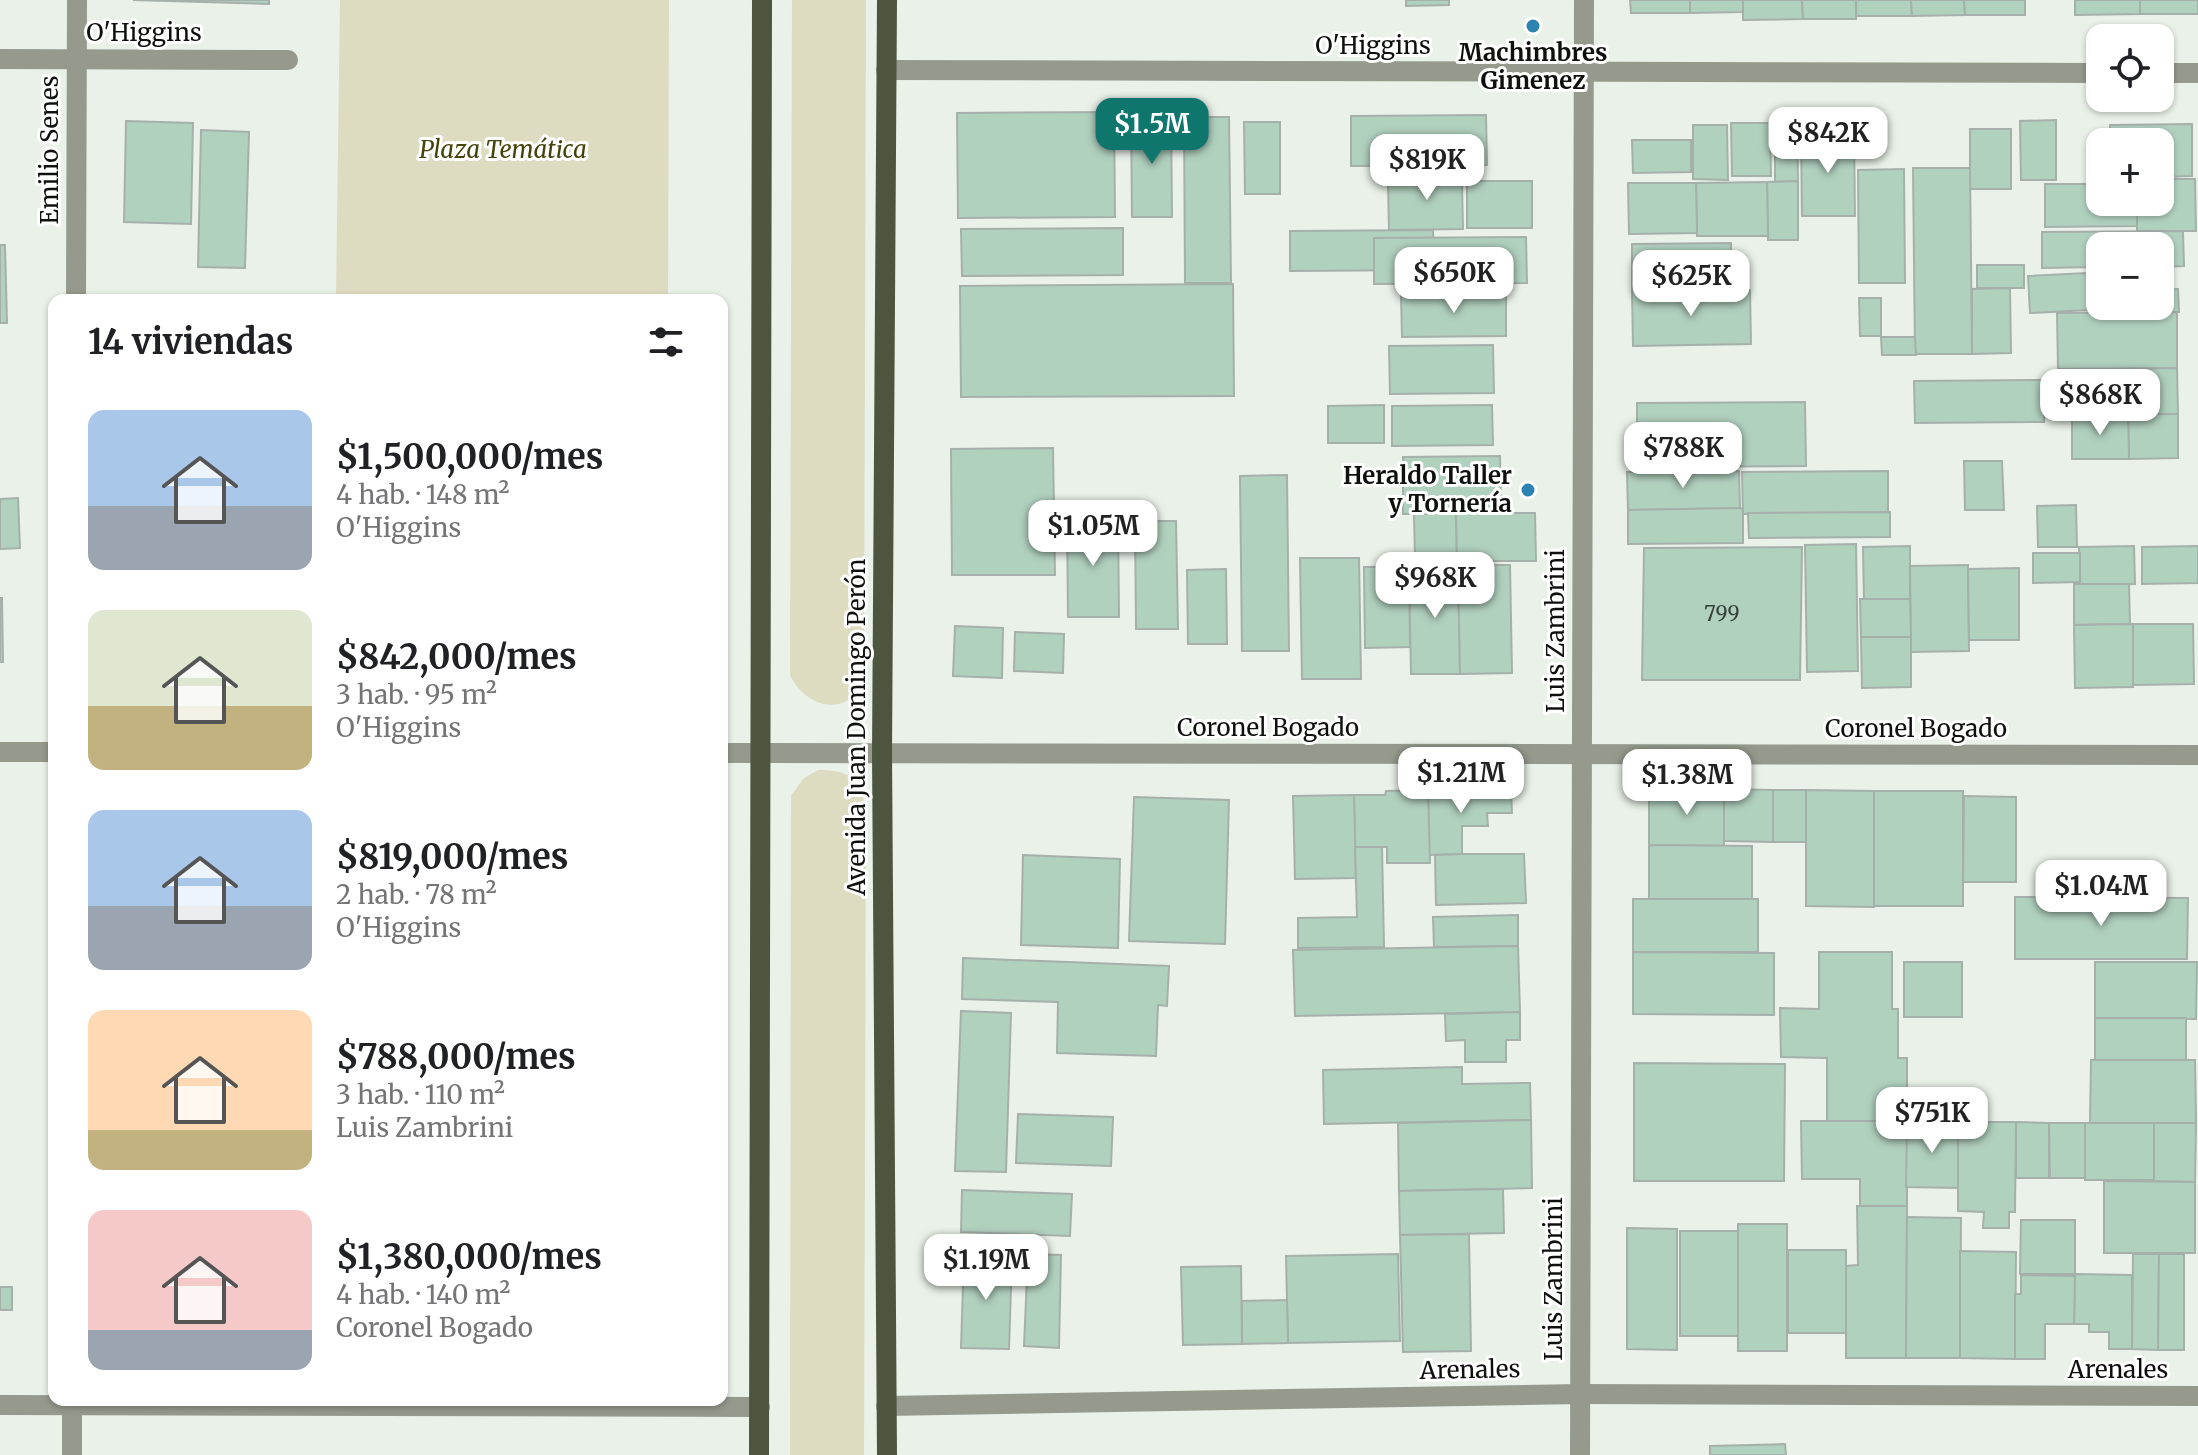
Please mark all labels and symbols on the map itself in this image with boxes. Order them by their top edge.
street label: O'Higgins [86,17,202,48]
marker: Machimbres Gimenez [1524,17,1542,35]
street label: O'Higgins [1315,30,1431,61]
place label: Machimbres Gimenez [1459,37,1607,96]
street label: Emilio Senes [34,76,65,224]
pin: $1.5M [1096,98,1208,166]
pin: $842K [1772,107,1884,175]
park label: Plaza Temática [419,134,587,165]
pin: $819K [1371,134,1483,202]
pin: $650K [1398,247,1510,315]
pin: $625K [1635,250,1747,318]
pin: $868K [2044,369,2156,437]
pin: $788K [1627,422,1739,490]
place label: Heraldo Taller y Tornería [1343,460,1512,519]
marker: Heraldo Taller y Tornería [1519,481,1537,499]
pin: $1.05M [1028,500,1158,568]
street label: Luis Zambrini [1540,549,1571,713]
pin: $968K [1379,552,1491,620]
street label: Avenida Juan Domingo Perón [841,558,872,896]
house number: 799 [1704,601,1740,626]
street label: Coronel Bogado [1177,712,1359,743]
street label: Coronel Bogado [1825,713,2007,744]
pin: $1.21M [1396,747,1526,815]
pin: $1.38M [1622,749,1752,817]
pin: $1.04M [2036,860,2166,928]
pin: $751K [1876,1087,1988,1155]
street label: Luis Zambrini [1538,1197,1569,1361]
pin: $1.19M [921,1234,1051,1302]
street label: Arenales [1418,1353,1521,1386]
street label: Arenales [2067,1354,2168,1385]

